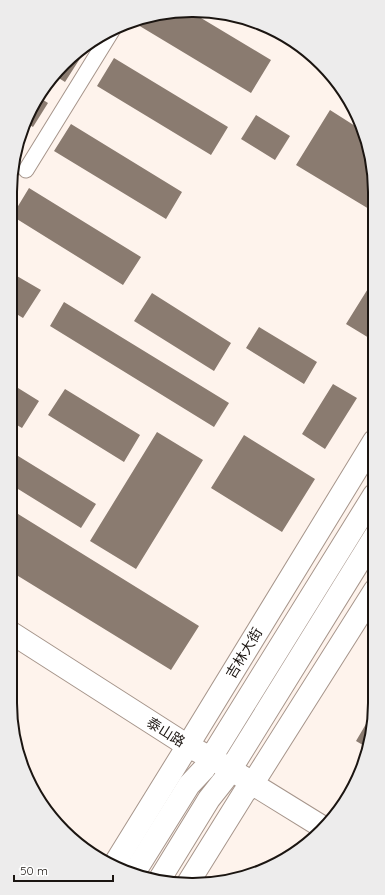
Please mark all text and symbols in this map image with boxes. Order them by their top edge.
street label: 吉林大街 [222,624,266,682]
street label: 泰山路 [143,713,189,751]
scale bar [14,857,113,883]
text: 50 m [20,863,48,878]

